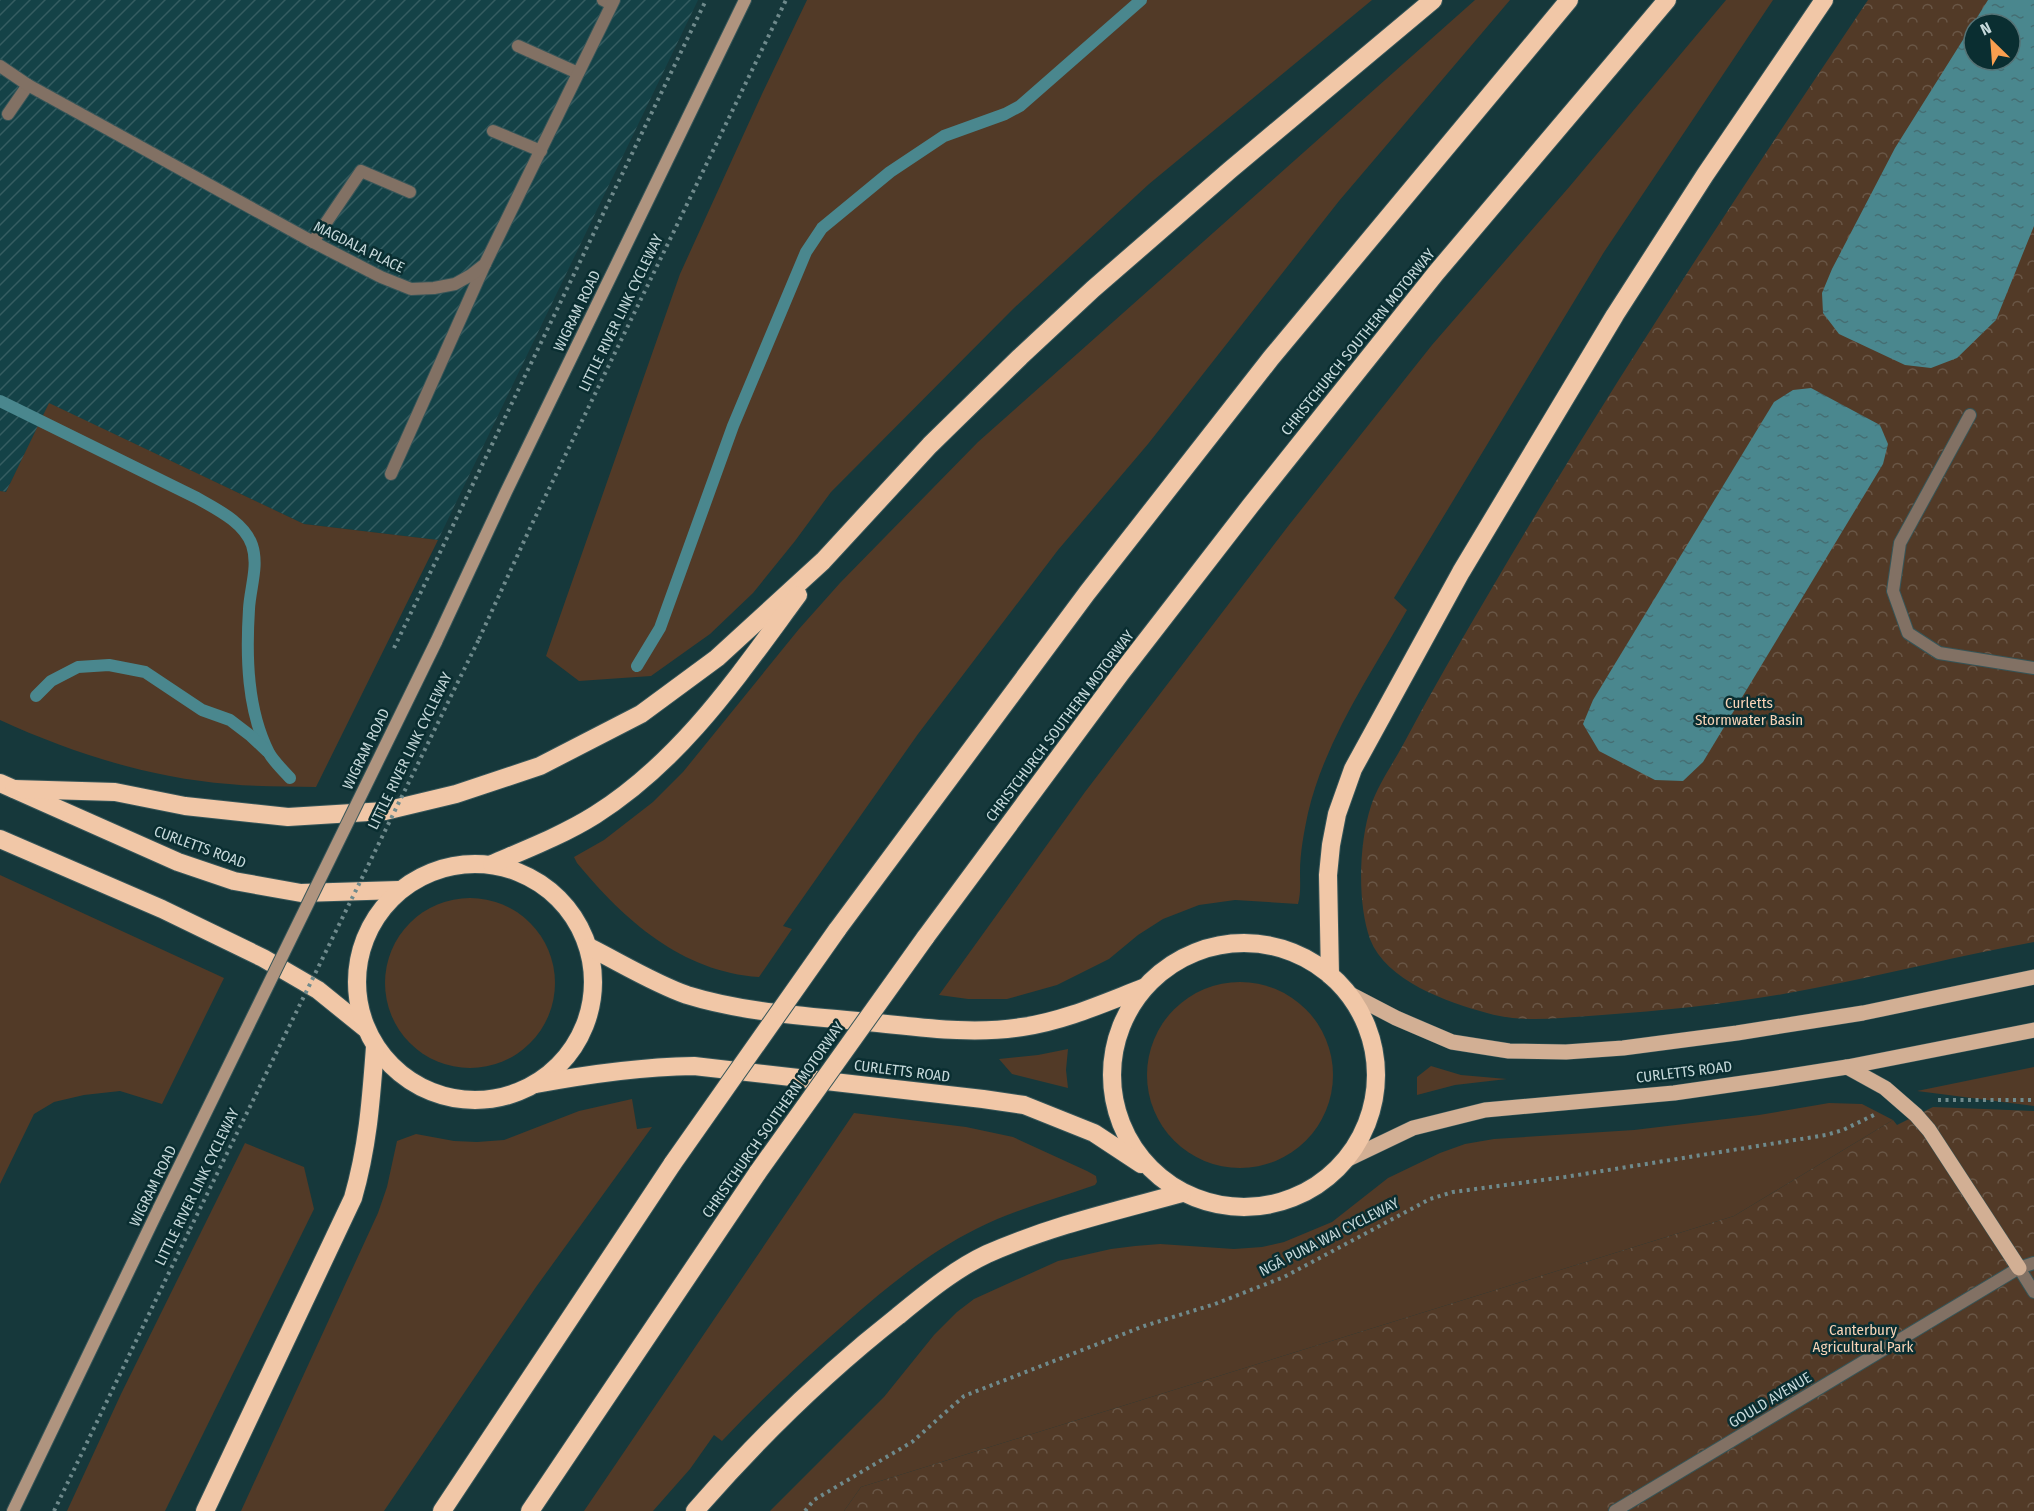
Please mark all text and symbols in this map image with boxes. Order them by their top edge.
north arrow [1962,12,2022,72]
text: N [1978,18,1994,39]
street label: MAGDALA PLACE [311,217,407,277]
street label: LITTLE RIVER LINK CYCLEWAY [575,231,667,395]
street label: CHRISTCHURCH SOUTHERN MOTORWAY [1277,245,1439,439]
street label: WIGRAM ROAD [550,268,604,354]
street label: CHRISTCHURCH SOUTHERN MOTORWAY [982,626,1138,825]
street label: LITTLE RIVER LINK CYCLEWAY [364,669,456,833]
park label: Curletts Stormwater Basin [1695,694,1803,729]
street label: WIGRAM ROAD [339,706,393,792]
street label: CURLETTS ROAD [152,822,248,872]
street label: CHRISTCHURCH SOUTHERN MOTORWAY [698,1018,848,1221]
street label: CURLETTS ROAD [853,1056,951,1086]
street label: CURLETTS ROAD [1635,1057,1733,1087]
street label: LITTLE RIVER LINK CYCLEWAY [151,1105,243,1269]
street label: WIGRAM ROAD [126,1143,180,1229]
street label: NGĀ PUNA WAI CYCLEWAY [1256,1194,1402,1280]
park label: Canterbury Agricultural Park [1813,1321,1913,1356]
street label: GOULD AVENUE [1725,1368,1815,1432]

